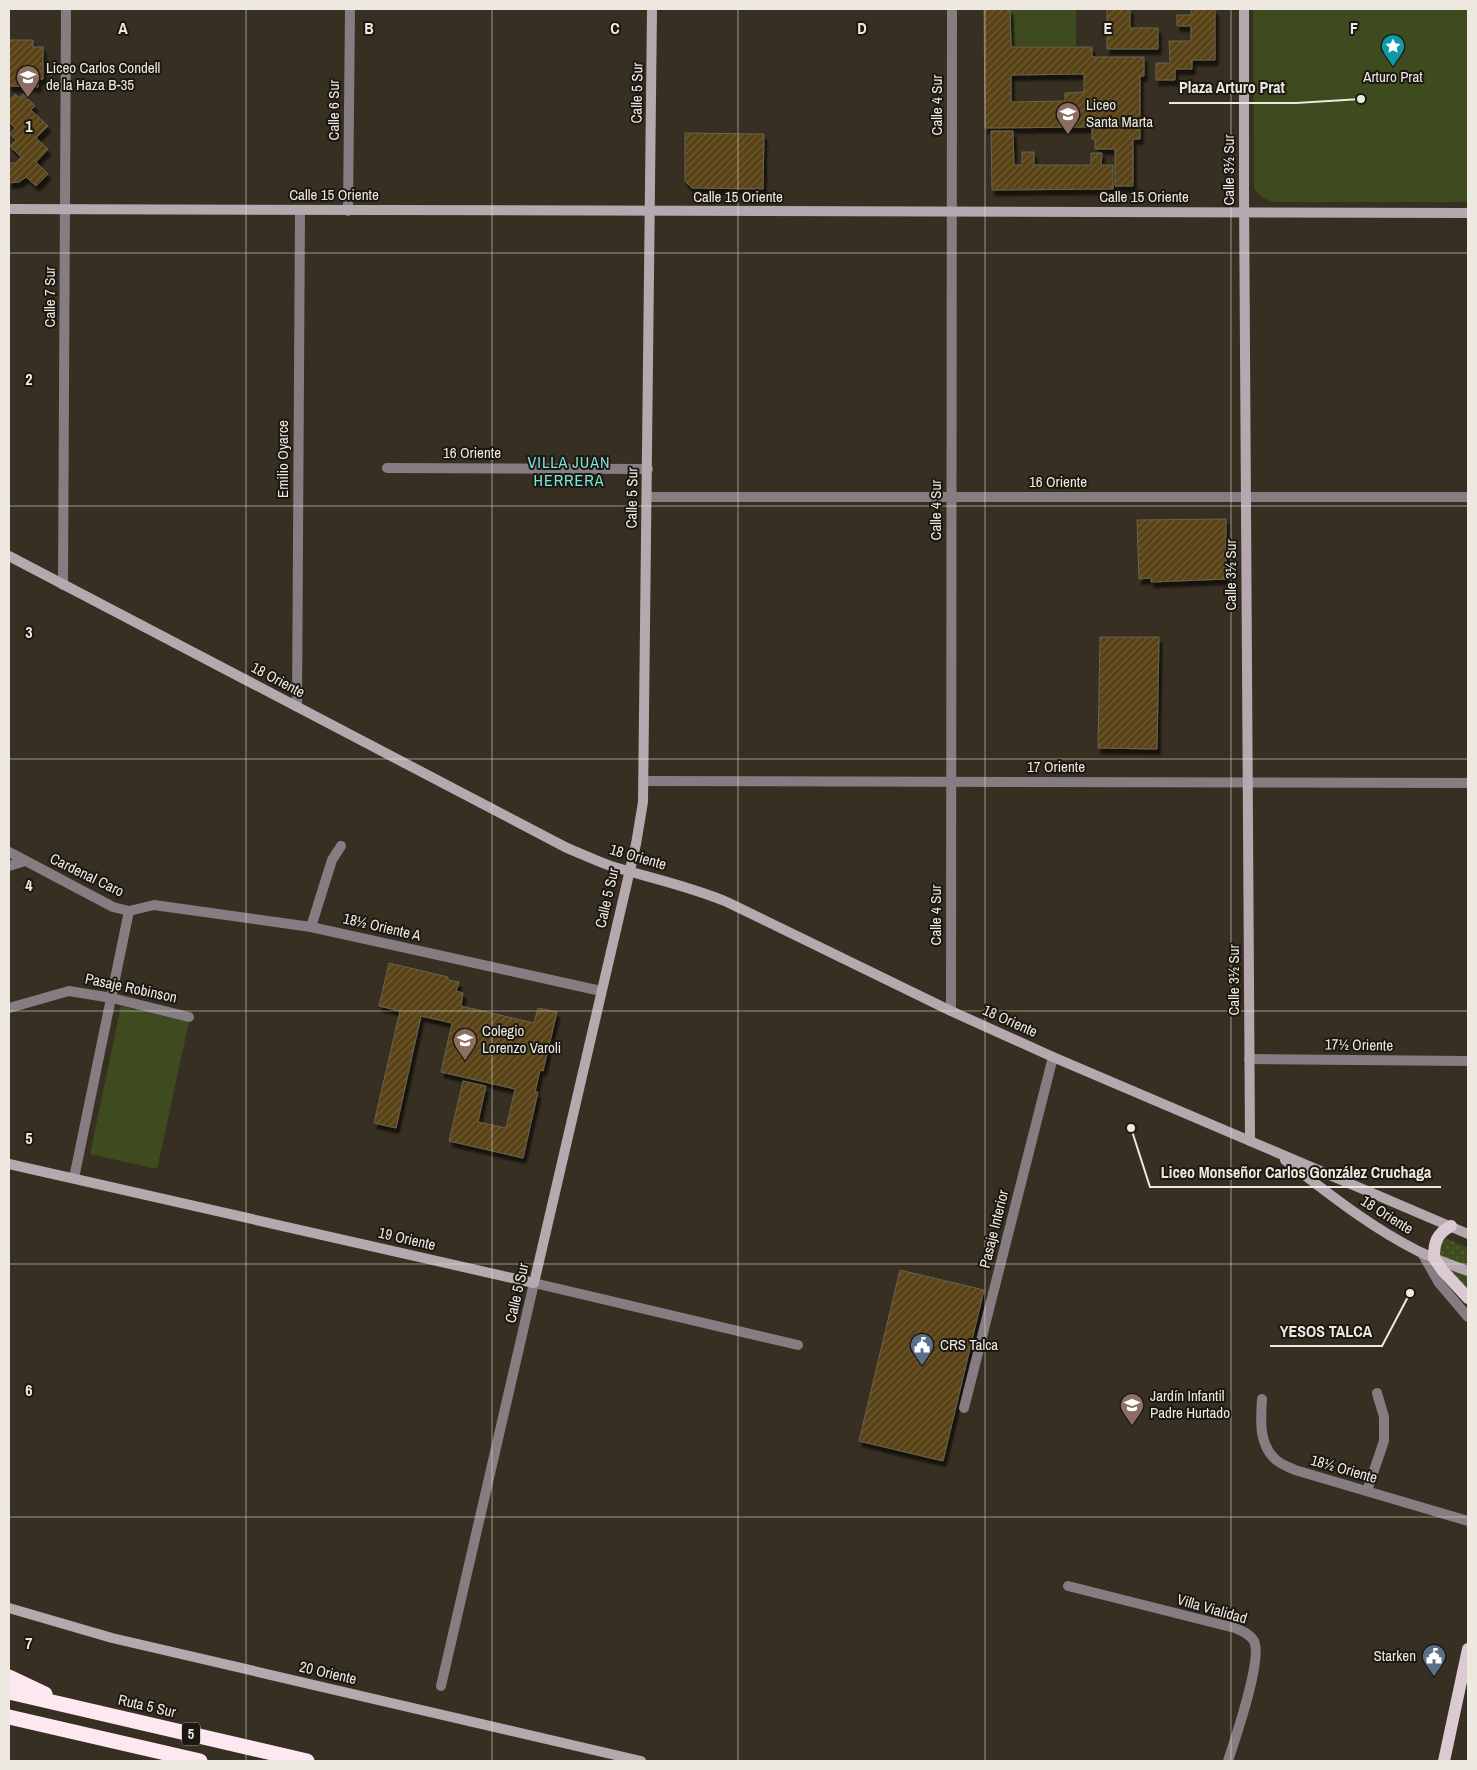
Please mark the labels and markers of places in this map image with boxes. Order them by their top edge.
place icon: Arturo Prat [1380,33,1406,67]
place label: Liceo Carlos Condell de la Haza B-35 [46,57,160,95]
school or university icon: Liceo Carlos Condell de la Haza B-35 [15,64,41,98]
place label: Arturo Prat [1362,66,1423,87]
callout: Plaza Arturo Prat [1169,72,1296,103]
place label: Liceo Santa Marta [1086,94,1153,132]
school or university icon: Liceo Santa Marta [1055,101,1081,135]
place label: Colegio Lorenzo Varoli [482,1020,561,1058]
school or university icon: Colegio Lorenzo Varoli [452,1027,478,1061]
callout: Liceo Monseñor Carlos González Cruchaga [1150,1156,1441,1187]
callout: YESOS TALCA [1270,1315,1382,1346]
public building icon: CRS Talca [909,1332,935,1366]
place label: CRS Talca [940,1334,998,1355]
place label: Jardín Infantil Padre Hurtado [1150,1385,1230,1423]
school or university icon: Jardín Infantil Padre Hurtado [1119,1392,1145,1426]
public building icon: Starken [1421,1643,1447,1677]
place label: Starken [1374,1645,1416,1666]

